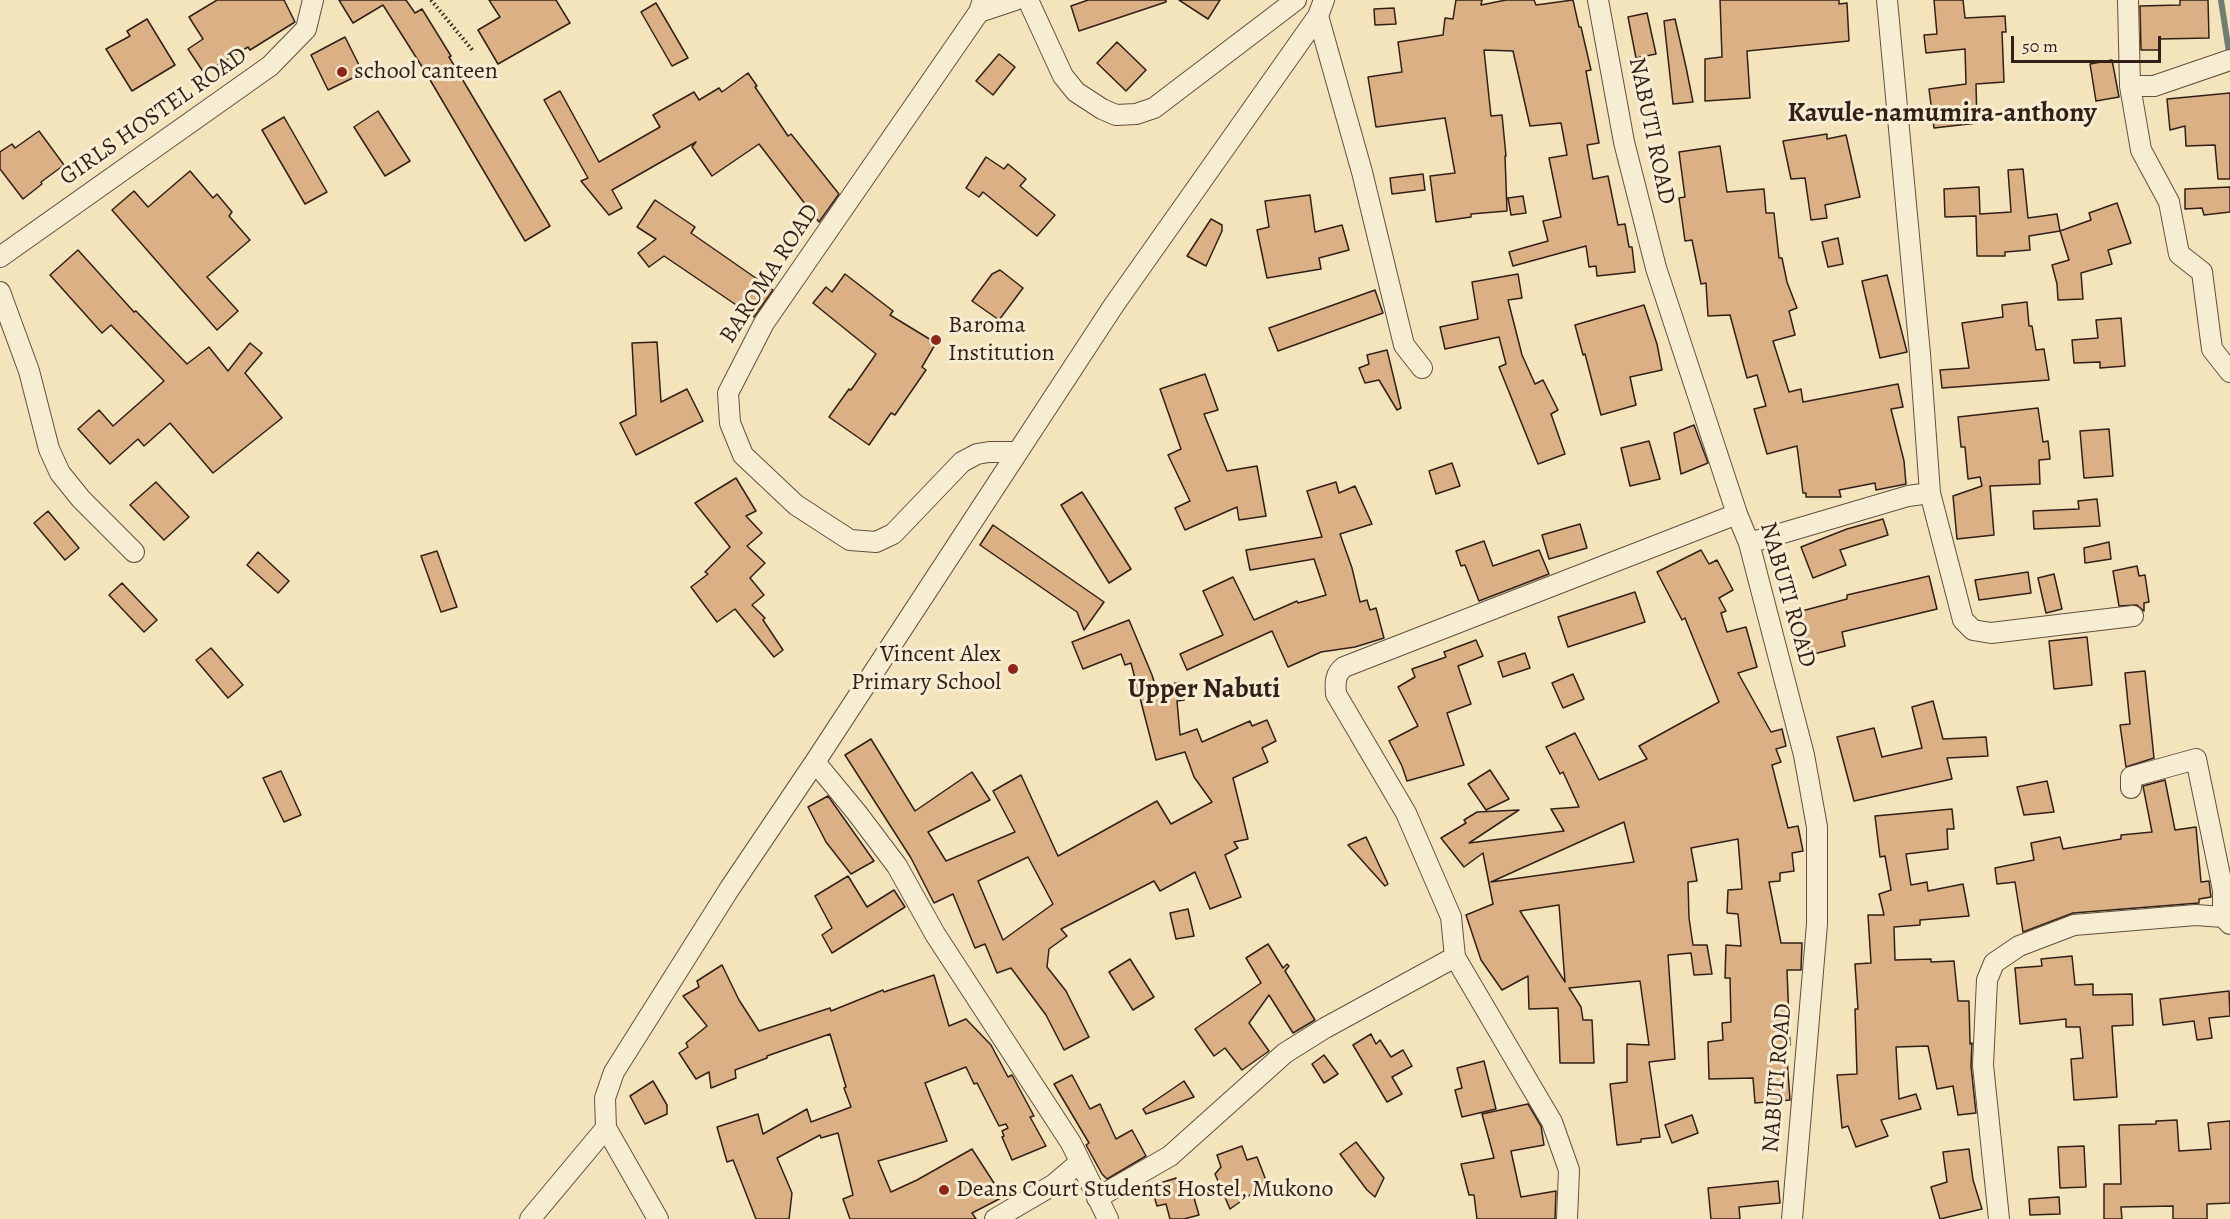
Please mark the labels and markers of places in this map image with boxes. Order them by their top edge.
place label: school canteen [354,58,498,86]
marker: school canteen [335,65,349,79]
place label: Baroma Institution [948,312,1055,368]
marker: Baroma Institution [929,333,943,347]
place label: Vincent Alex Primary School [851,641,1001,697]
marker: Vincent Alex Primary School [1006,662,1020,676]
place label: Deans Court Students Hostel, Mukono [956,1176,1333,1204]
marker: Deans Court Students Hostel, Mukono [937,1183,951,1197]

